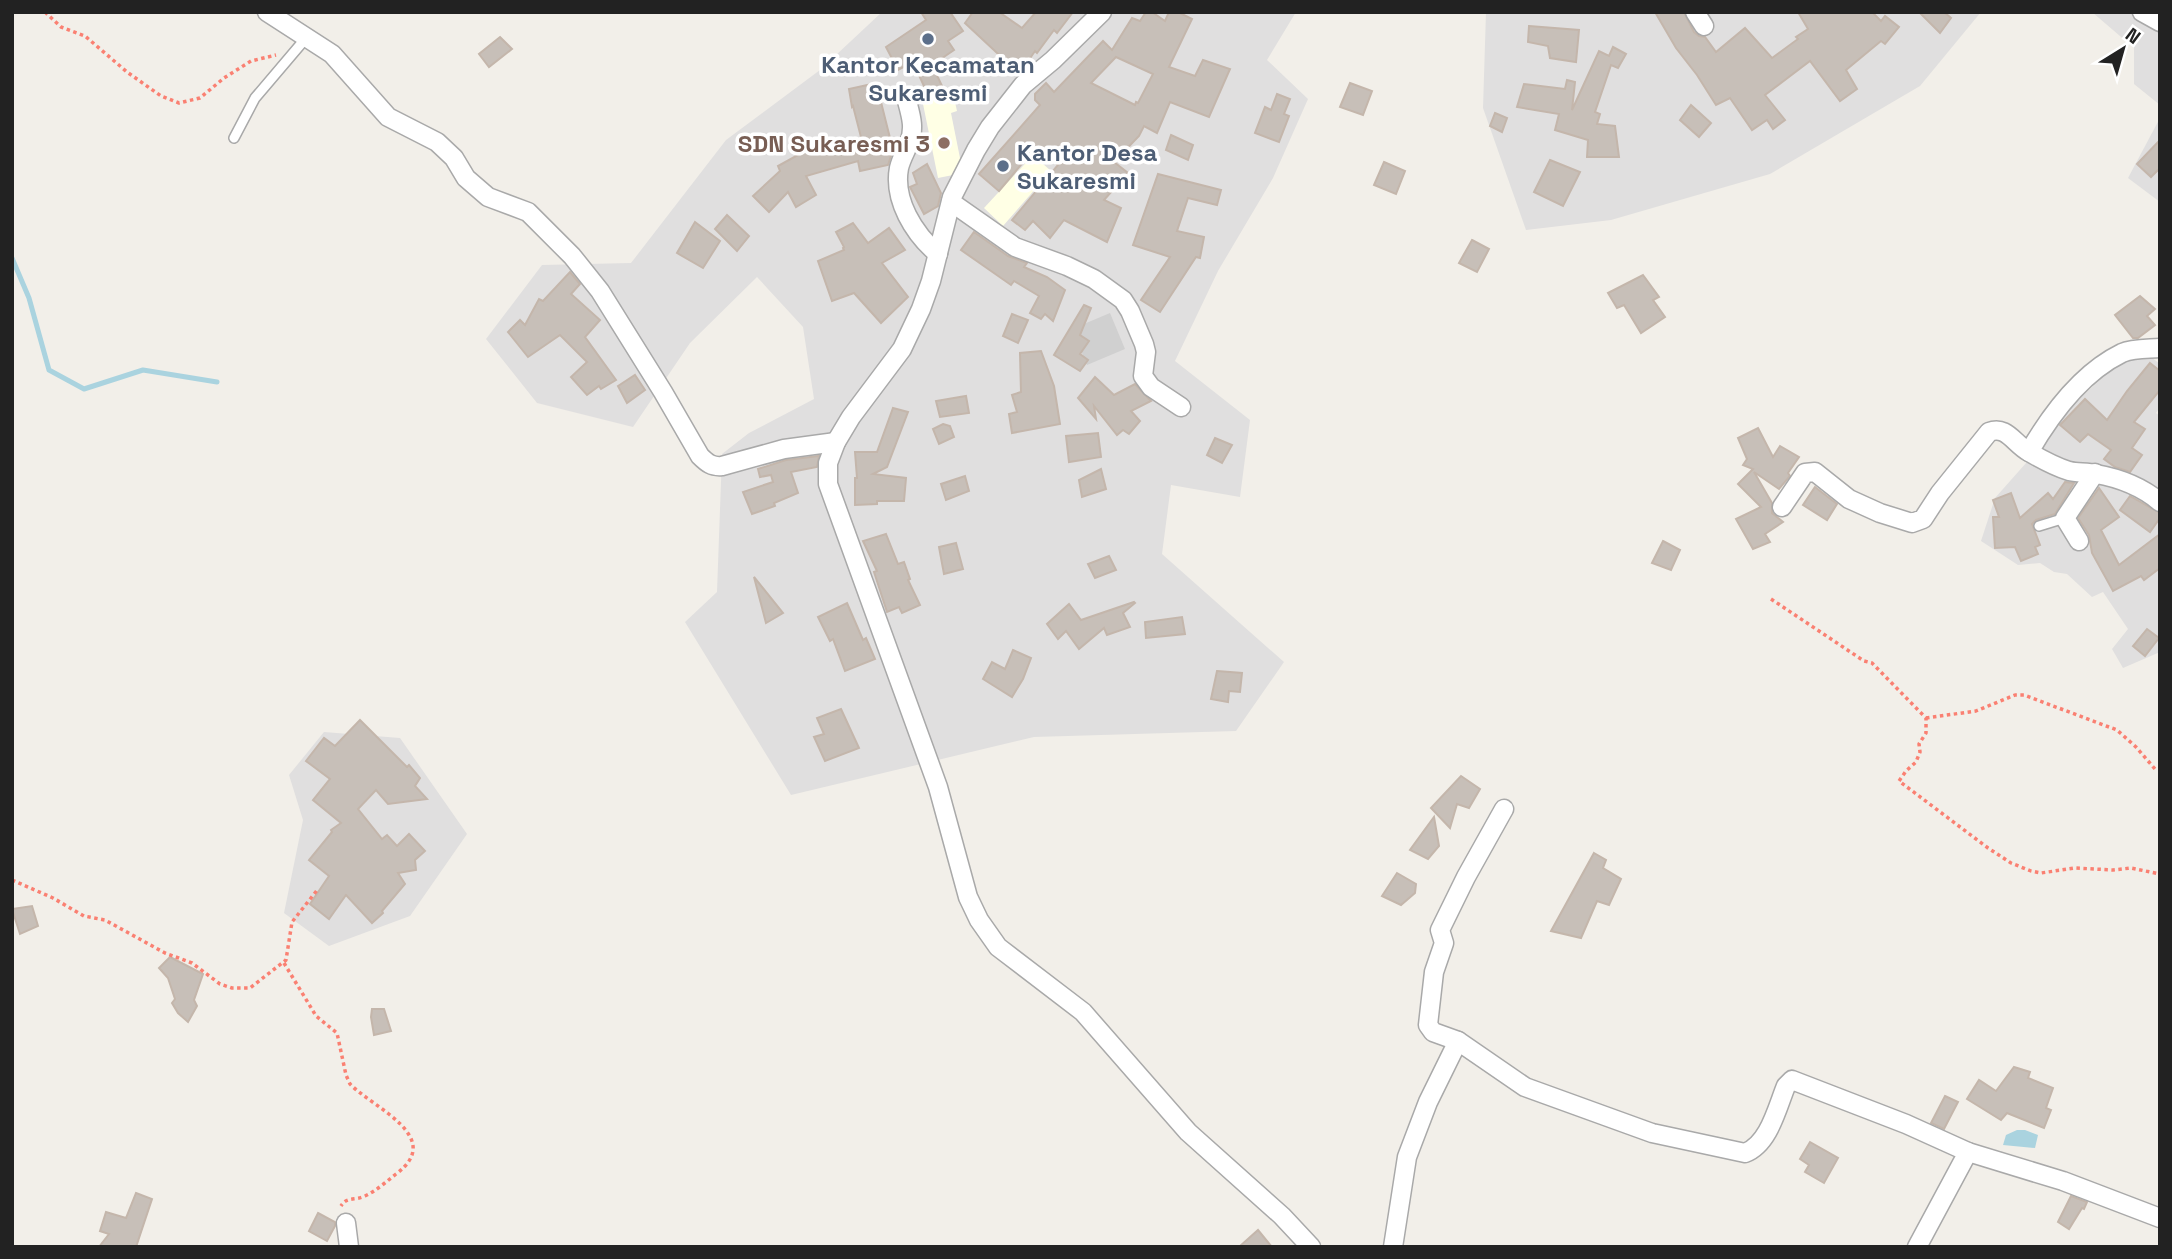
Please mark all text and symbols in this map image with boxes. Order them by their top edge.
north arrow [2088,14,2158,84]
text: N [2120,22,2146,50]
marker: Kantor Kecamatan Sukaresmi [920,31,936,47]
place label: Kantor Kecamatan Sukaresmi [821,49,1035,108]
place label: SDN Sukaresmi 3 [738,128,930,159]
marker: SDN Sukaresmi 3 [936,135,952,151]
place label: Kantor Desa Sukaresmi [1017,137,1157,196]
marker: Kantor Desa Sukaresmi [995,158,1011,174]

